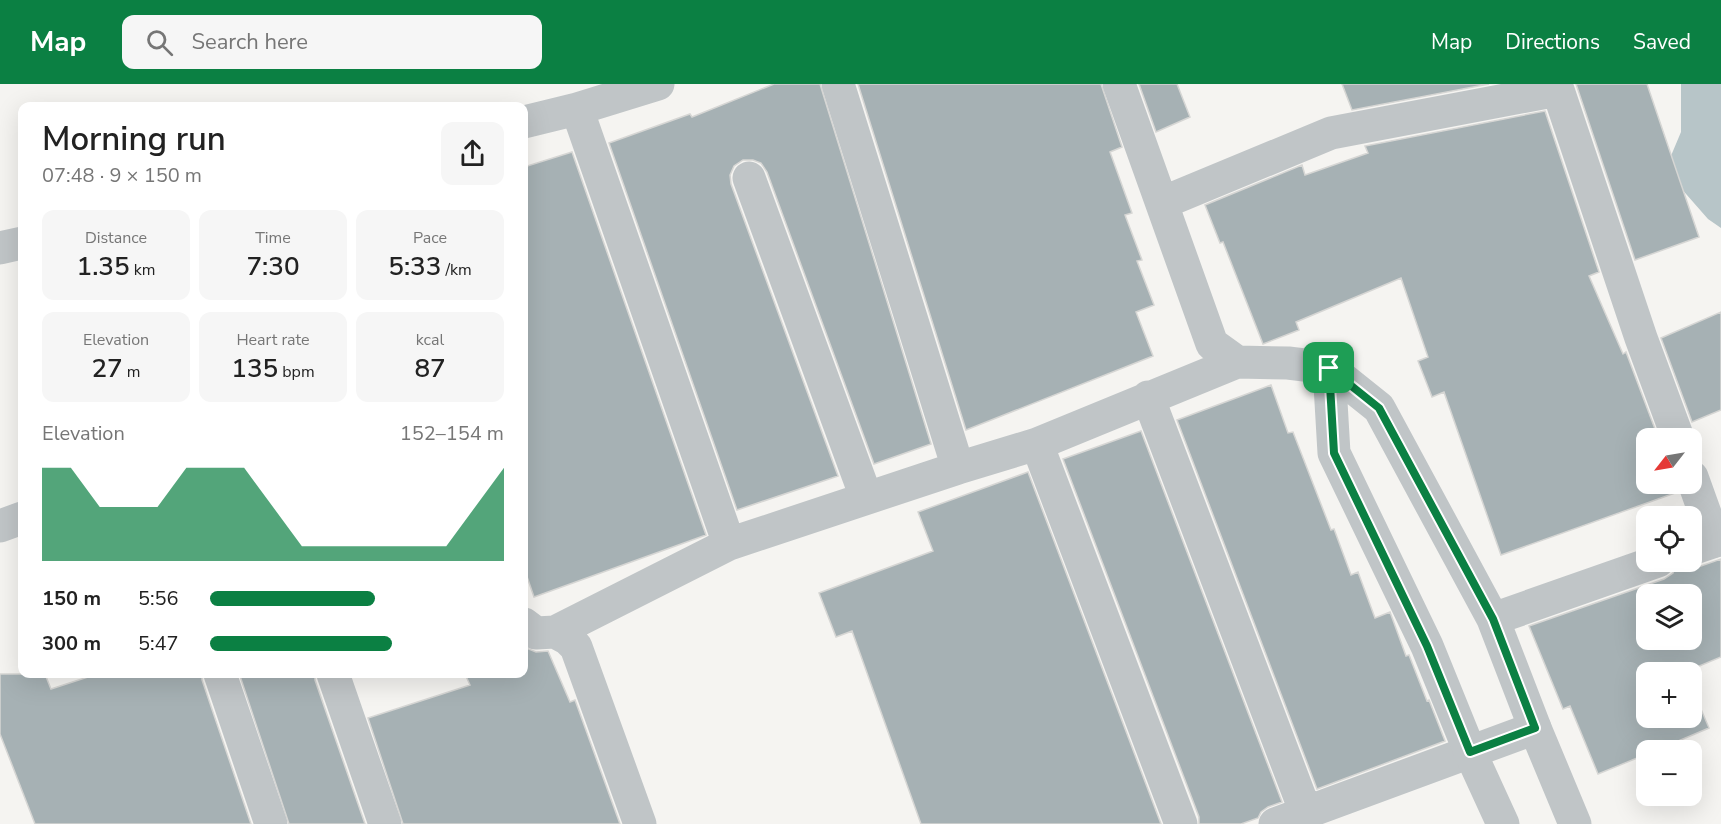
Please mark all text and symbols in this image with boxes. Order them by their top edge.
search box [122,15,542,69]
text: Map [30,23,86,61]
icon: search [143,26,176,59]
text: Search here [191,27,308,57]
text: Map [1431,28,1472,56]
text: Directions [1505,28,1600,56]
text: Saved [1633,28,1691,56]
text: Morning run [42,117,226,162]
button: share [441,122,504,185]
text: 07:48 · 9 × 150 m [42,162,202,189]
text: Distance [85,227,147,249]
text: Time [255,227,291,249]
text: Pace [413,227,447,249]
text: 1.35 [77,249,130,284]
text: 7:30 [247,249,299,284]
text: 5:33 [388,249,441,284]
text: km [130,259,155,281]
text: /km [441,259,472,281]
text: Elevation [83,329,149,351]
text: Heart rate [236,329,310,351]
text: kcal [416,329,444,351]
pin [1303,342,1354,393]
text: 27 [91,351,123,386]
text: 135 [231,351,278,386]
text: 87 [414,351,446,386]
icon: arrive [1312,351,1345,384]
text: m [123,361,141,383]
text: bpm [278,361,315,383]
text: Elevation [42,420,125,447]
text: 152–154 m [400,420,504,447]
north arrow [1636,428,1702,494]
map controls [1636,428,1702,806]
button: locate [1636,506,1702,572]
button: layers [1636,584,1702,650]
text: 150 m [42,585,101,612]
text: 5:56 [138,585,179,612]
text: 300 m [42,630,101,657]
text: 5:47 [138,630,179,657]
button: + [1636,662,1702,728]
button: − [1636,740,1702,806]

